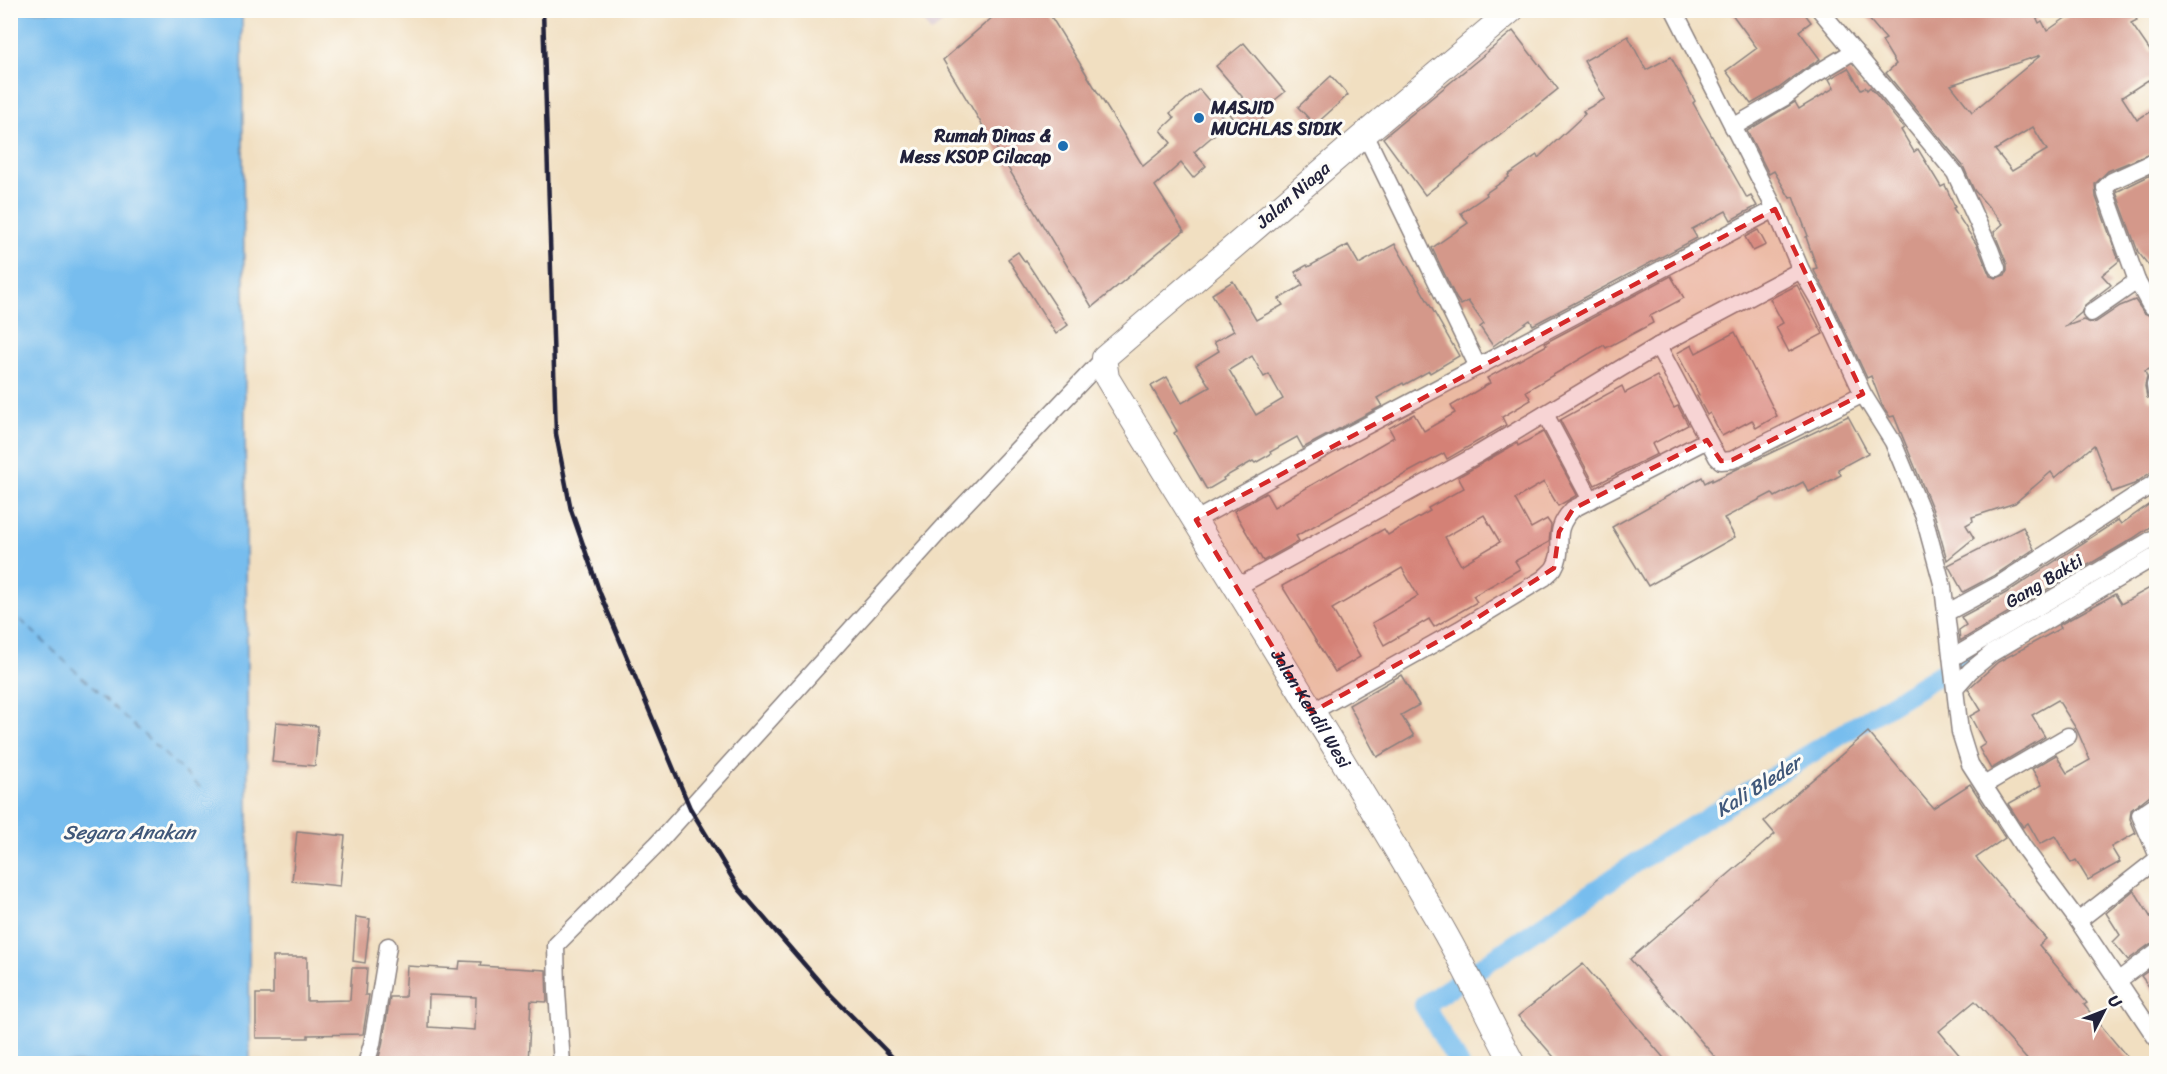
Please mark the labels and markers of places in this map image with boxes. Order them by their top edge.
place label: MASJID MUCHLAS SIDIK [1210,92,1343,145]
marker: MASJID MUCHLAS SIDIK [1192,111,1206,125]
place label: Rumah Dinas & Mess KSOP Cilacap [899,120,1052,173]
marker: Rumah Dinas & Mess KSOP Cilacap [1056,139,1070,153]

